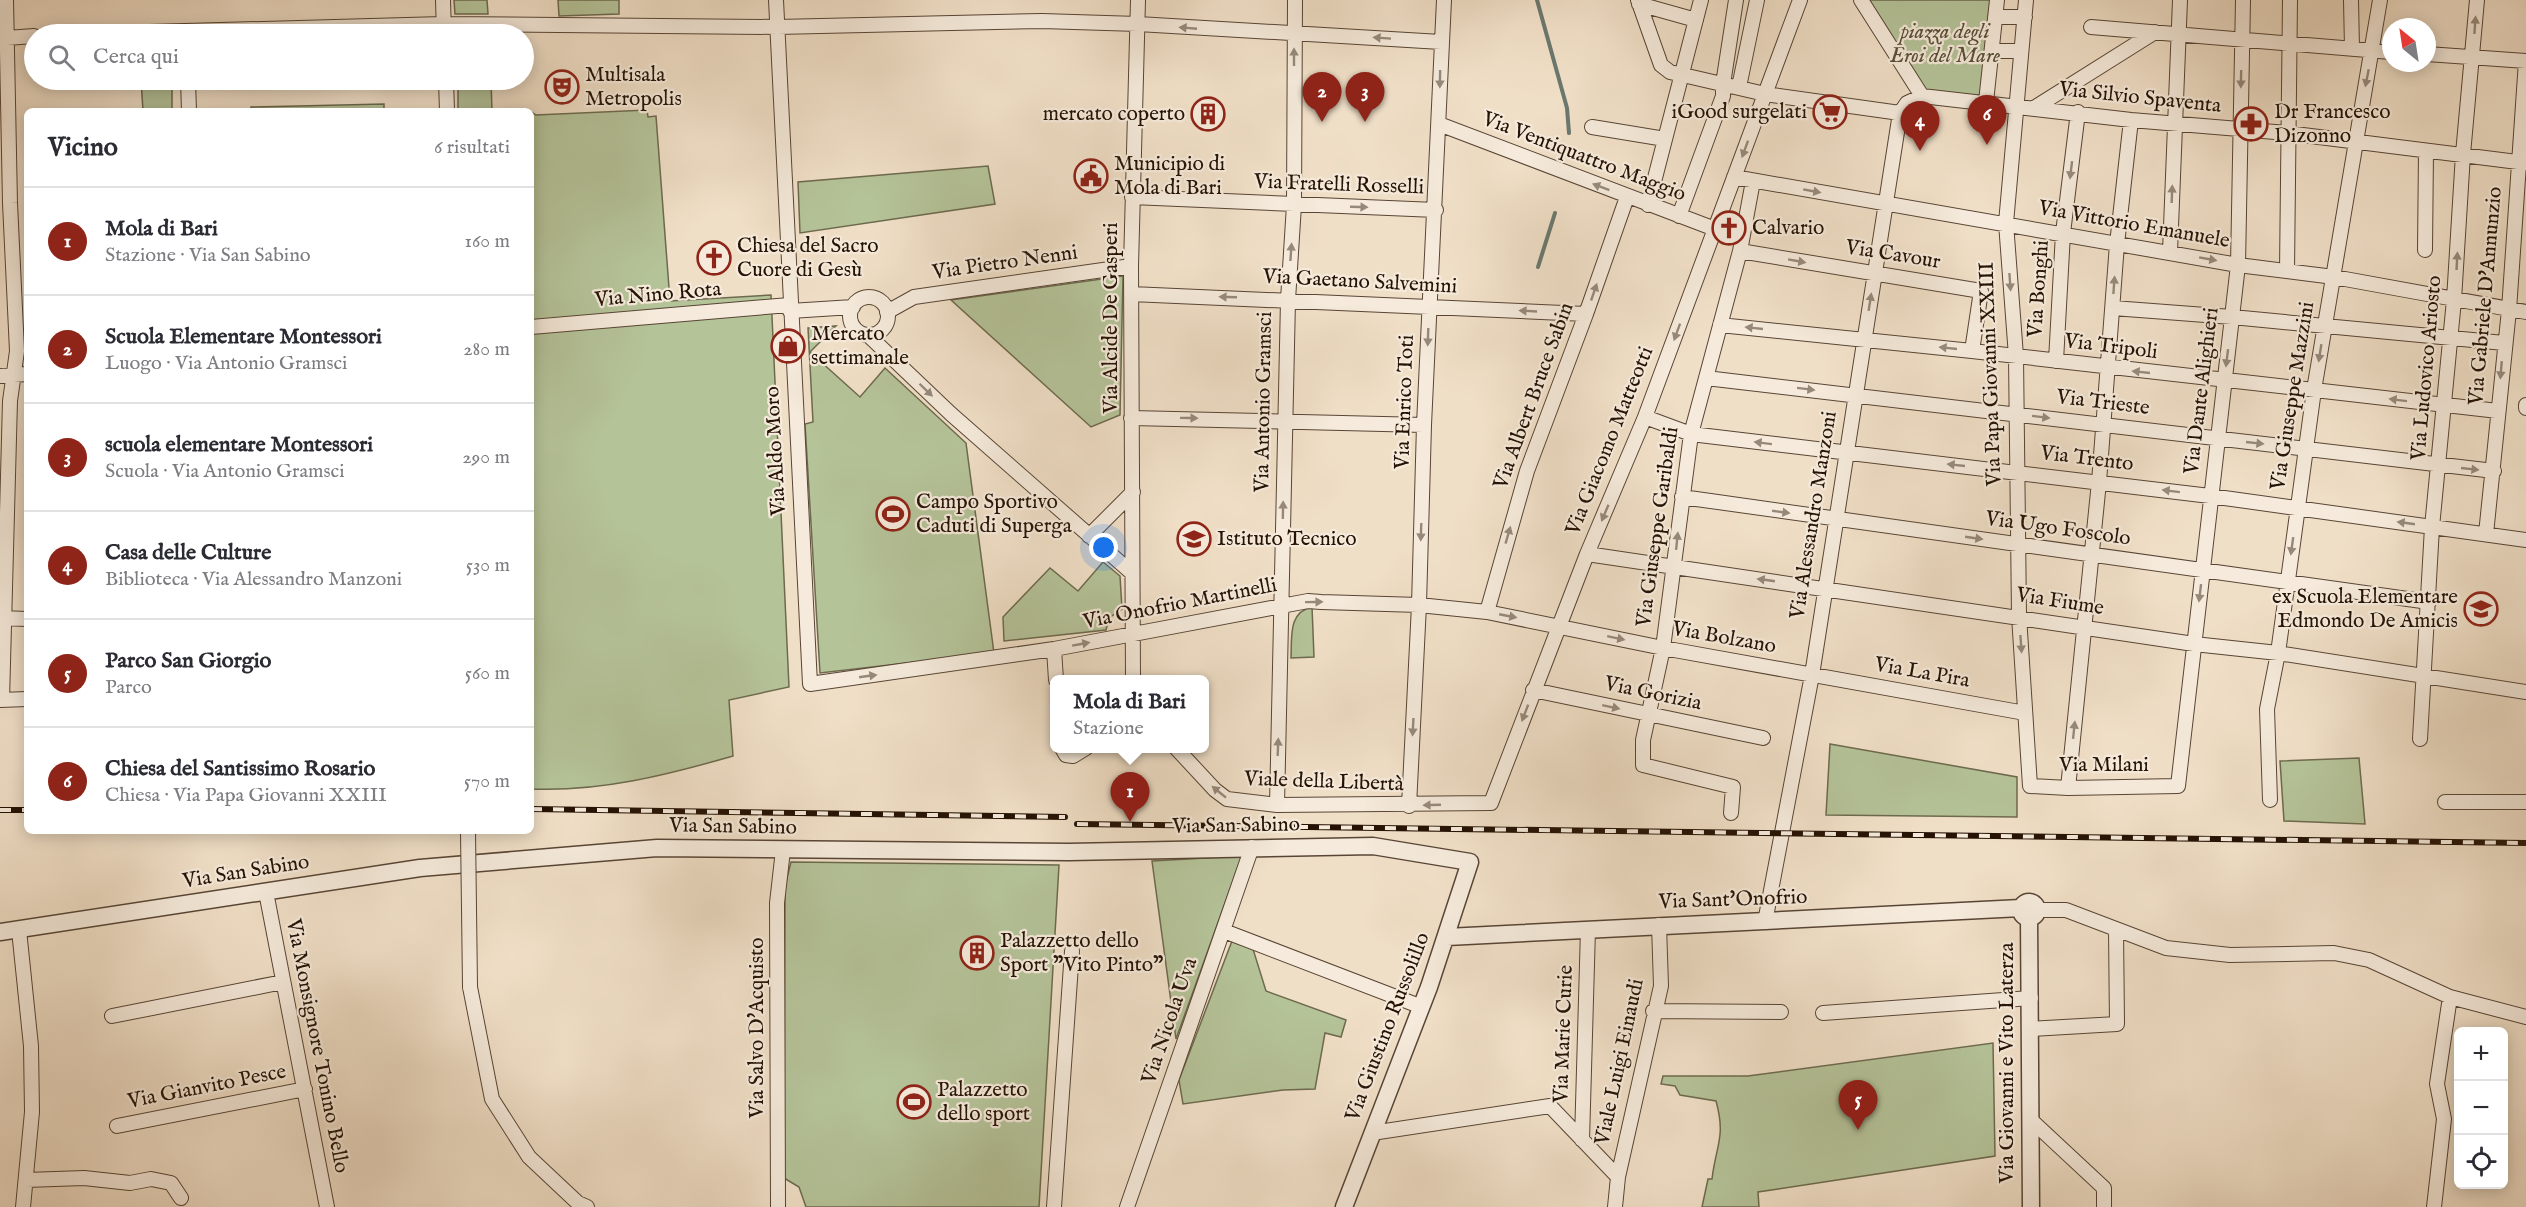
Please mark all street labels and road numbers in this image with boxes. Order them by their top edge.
street label: Via Silvio Spaventa [2057,76,2223,120]
street label: Via Ventiquattro Maggio [1477,105,1690,208]
street label: Via Fratelli Rosselli [1253,169,1424,201]
street label: Via Gabriele D'Annunzio [2463,185,2509,408]
street label: Via Vittorio Emanuele [2035,195,2232,255]
street label: Via Alcide De Gasperi [1098,222,1125,415]
street label: Via Cavour [1843,234,1943,276]
street label: Via Pietro Nenni [930,239,1079,287]
street label: Via Bonghi [2022,239,2056,340]
street label: Via Papa Giovanni XXIII [1974,261,2008,488]
street label: Via Gaetano Salvemini [1261,263,1458,301]
street label: Via Ludovico Ariosto [2405,274,2449,463]
street label: Via Nino Rota [592,276,723,314]
street label: Via Albert Bruce Sabin [1487,299,1580,494]
street label: Via Giuseppe Mazzini [2265,300,2321,493]
street label: Via Dante Alighieri [2178,306,2226,477]
street label: Via Antonio Gramsci [1249,311,1279,494]
street label: Via Tripoli [2062,328,2159,366]
street label: Via Enrico Toti [1389,334,1421,471]
street label: Via Giacomo Matteotti [1559,343,1660,540]
street label: Via Trieste [2054,384,2152,422]
street label: Via Aldo Moro [759,385,793,518]
street label: Via Alessandro Manzoni [1784,409,1844,622]
street label: Via Giuseppe Garibaldi [1630,425,1685,630]
street label: Via Trento [2038,440,2135,478]
street label: Via Ugo Foscolo [1983,505,2132,553]
street label: Via Onofrio Martinelli [1080,572,1279,636]
street label: Via Fiume [2013,582,2106,622]
street label: Via Bolzano [1669,615,1778,660]
street label: Via La Pira [1871,651,1973,695]
street label: Via Gorizia [1601,670,1705,718]
street label: Via Milani [2058,752,2149,779]
street label: Viale della Libertà [1243,766,1405,798]
street label: Via San Sabino [1171,811,1300,841]
street label: Via San Sabino [668,812,797,842]
street label: Via San Sabino [180,849,311,895]
street label: Via Sant'Onofrio [1657,884,1808,916]
street label: Via Monsignore Tonino Bello [279,916,355,1175]
street label: Via Giustino Russolillo [1339,929,1436,1126]
street label: Via Salvo D'Acquisto [744,937,771,1120]
street label: Via Giovanni e Vito Laterza [1994,942,2021,1185]
street label: Via Nicola Uva [1135,953,1205,1089]
street label: Via Marie Curie [1548,964,1580,1104]
street label: Viale Luigi Einaudi [1589,976,1651,1149]
street label: Via Gianvito Pesce [125,1058,289,1116]

